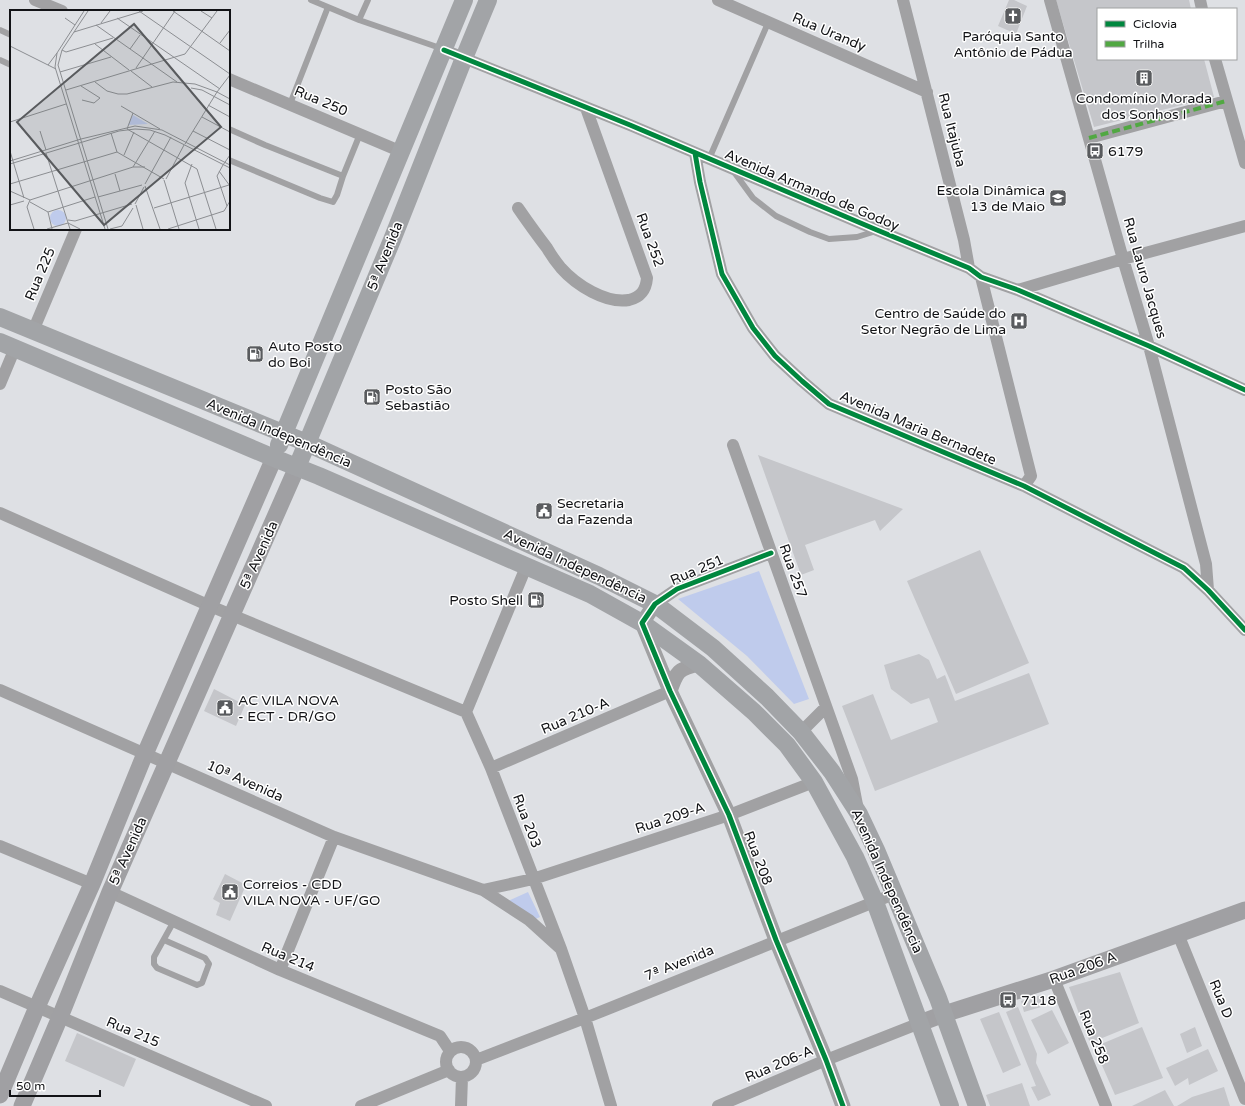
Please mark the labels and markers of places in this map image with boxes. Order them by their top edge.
church icon: Paróquia Santo Antônio de Pádua [1003,6,1023,26]
place label: Paróquia Santo Antônio de Pádua [953,28,1073,61]
building icon: Condomínio Morada dos Sonhos I [1134,68,1154,88]
place label: Condomínio Morada dos Sonhos I [1076,90,1212,123]
bus stop icon: 6179 [1085,141,1105,161]
place label: 6179 [1108,143,1143,160]
place label: Escola Dinâmica 13 de Maio [937,182,1045,215]
school or university icon: Escola Dinâmica 13 de Maio [1048,188,1068,208]
place label: Centro de Saúde do Setor Negrão de Lima [861,305,1006,338]
hospital icon: Centro de Saúde do Setor Negrão de Lima [1009,311,1029,331]
place label: Auto Posto do Boi [268,338,342,371]
fuel station icon: Auto Posto do Boi [245,344,265,364]
place label: Posto São Sebastião [385,381,452,414]
fuel station icon: Posto São Sebastião [362,387,382,407]
place label: Secretaria da Fazenda [557,495,633,528]
public building icon: Secretaria da Fazenda [534,501,554,521]
fuel station icon: Posto Shell [526,590,546,610]
place label: Posto Shell [449,592,523,609]
place label: AC VILA NOVA - ECT - DR/GO [238,692,339,725]
public building icon: AC VILA NOVA - ECT - DR/GO [215,698,235,718]
place label: Correios - CDD VILA NOVA - UF/GO [243,876,380,909]
public building icon: Correios - CDD VILA NOVA - UF/GO [220,882,240,902]
bus stop icon: 7118 [998,990,1018,1010]
place label: 7118 [1021,992,1056,1009]

